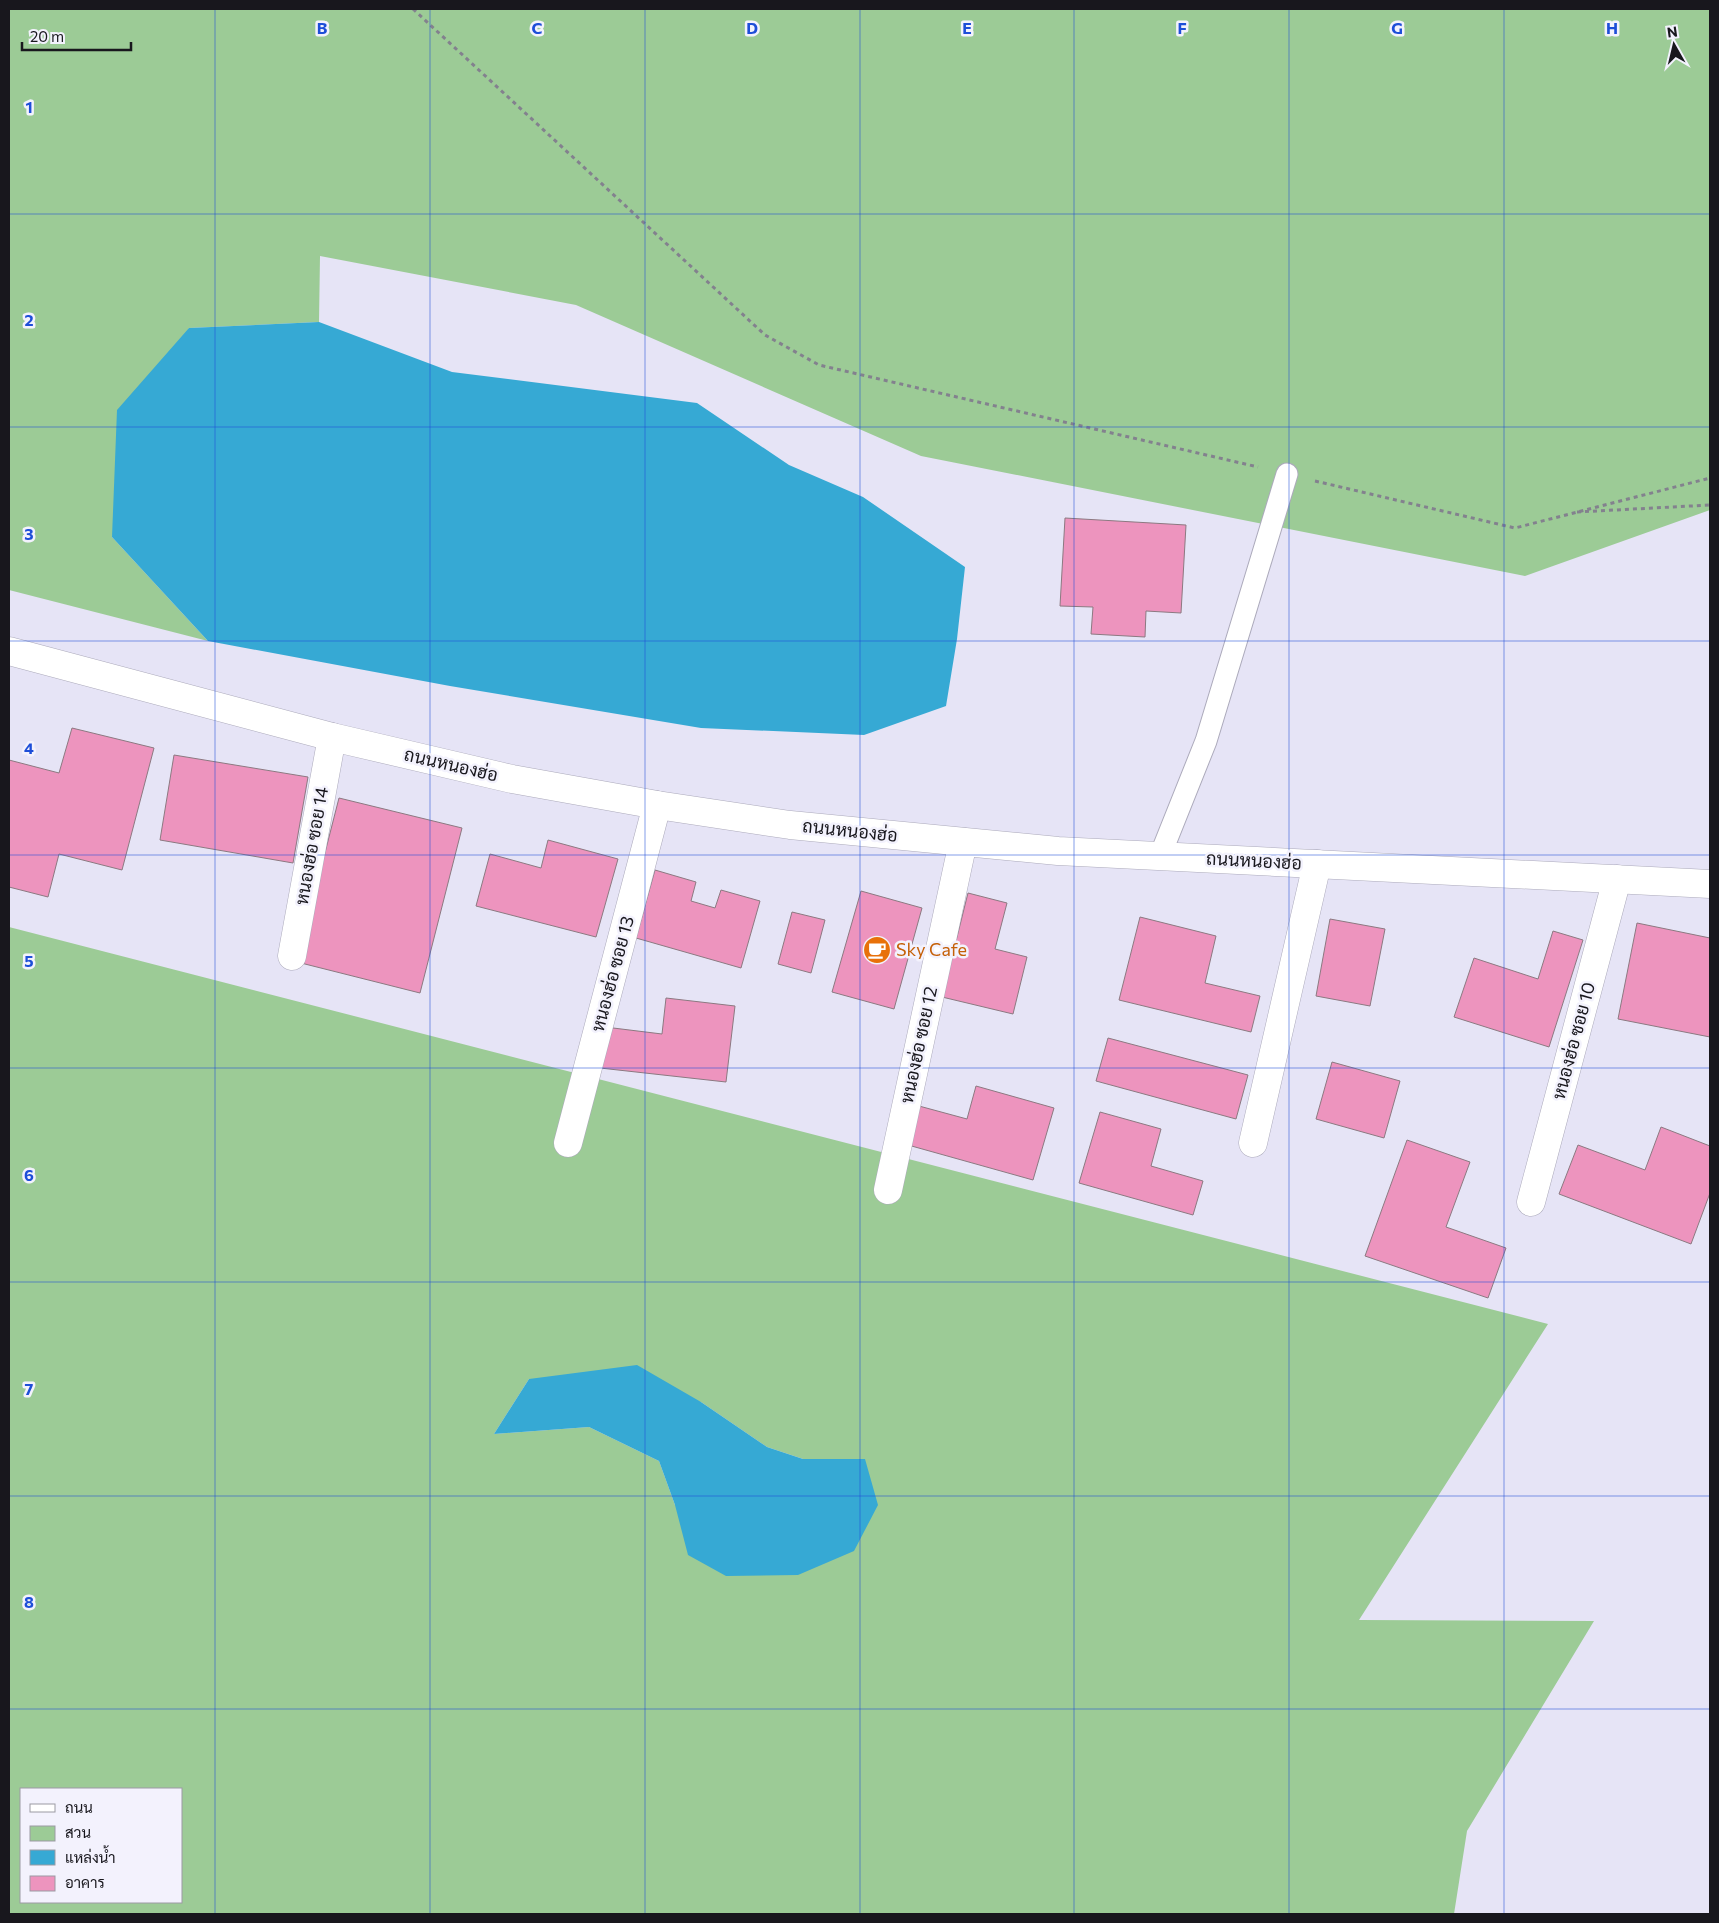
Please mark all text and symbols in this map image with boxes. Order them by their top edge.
text: B [317,18,328,37]
text: C [532,18,543,37]
text: D [746,18,758,37]
text: E [962,18,972,37]
text: F [1177,18,1187,37]
text: G [1391,18,1403,37]
text: H [1606,18,1618,37]
scale bar [22,20,131,52]
north arrow [1649,20,1699,70]
text: N [1666,22,1679,41]
text: 20 m [30,27,64,45]
text: 1 [25,97,33,116]
text: 2 [24,310,34,329]
text: 3 [24,524,34,543]
text: 4 [24,738,34,757]
street label: ถนนหนองฮ่อ [402,743,500,786]
street label: หนองฮ่อ ซอย 14 [290,785,332,907]
street label: ถนนหนองฮ่อ [801,814,899,846]
street label: ถนนหนองฮ่อ [1206,847,1302,873]
street label: หนองฮ่อ ซอย 13 [586,913,638,1034]
cafe icon: Sky Cafe [862,935,892,965]
place label: Sky Cafe [896,938,967,960]
text: 5 [24,951,34,970]
street label: หนองฮ่อ ซอย 10 [1547,980,1599,1102]
street label: หนองฮ่อ ซอย 12 [895,984,941,1105]
text: 6 [24,1165,34,1184]
text: 7 [25,1379,34,1398]
text: 8 [24,1592,34,1611]
legend [20,1788,182,1903]
text: ถนน [65,1798,93,1816]
text: สวน [65,1823,91,1841]
text: แหล่งน้ำ [65,1845,116,1866]
text: อาคาร [65,1873,105,1891]

